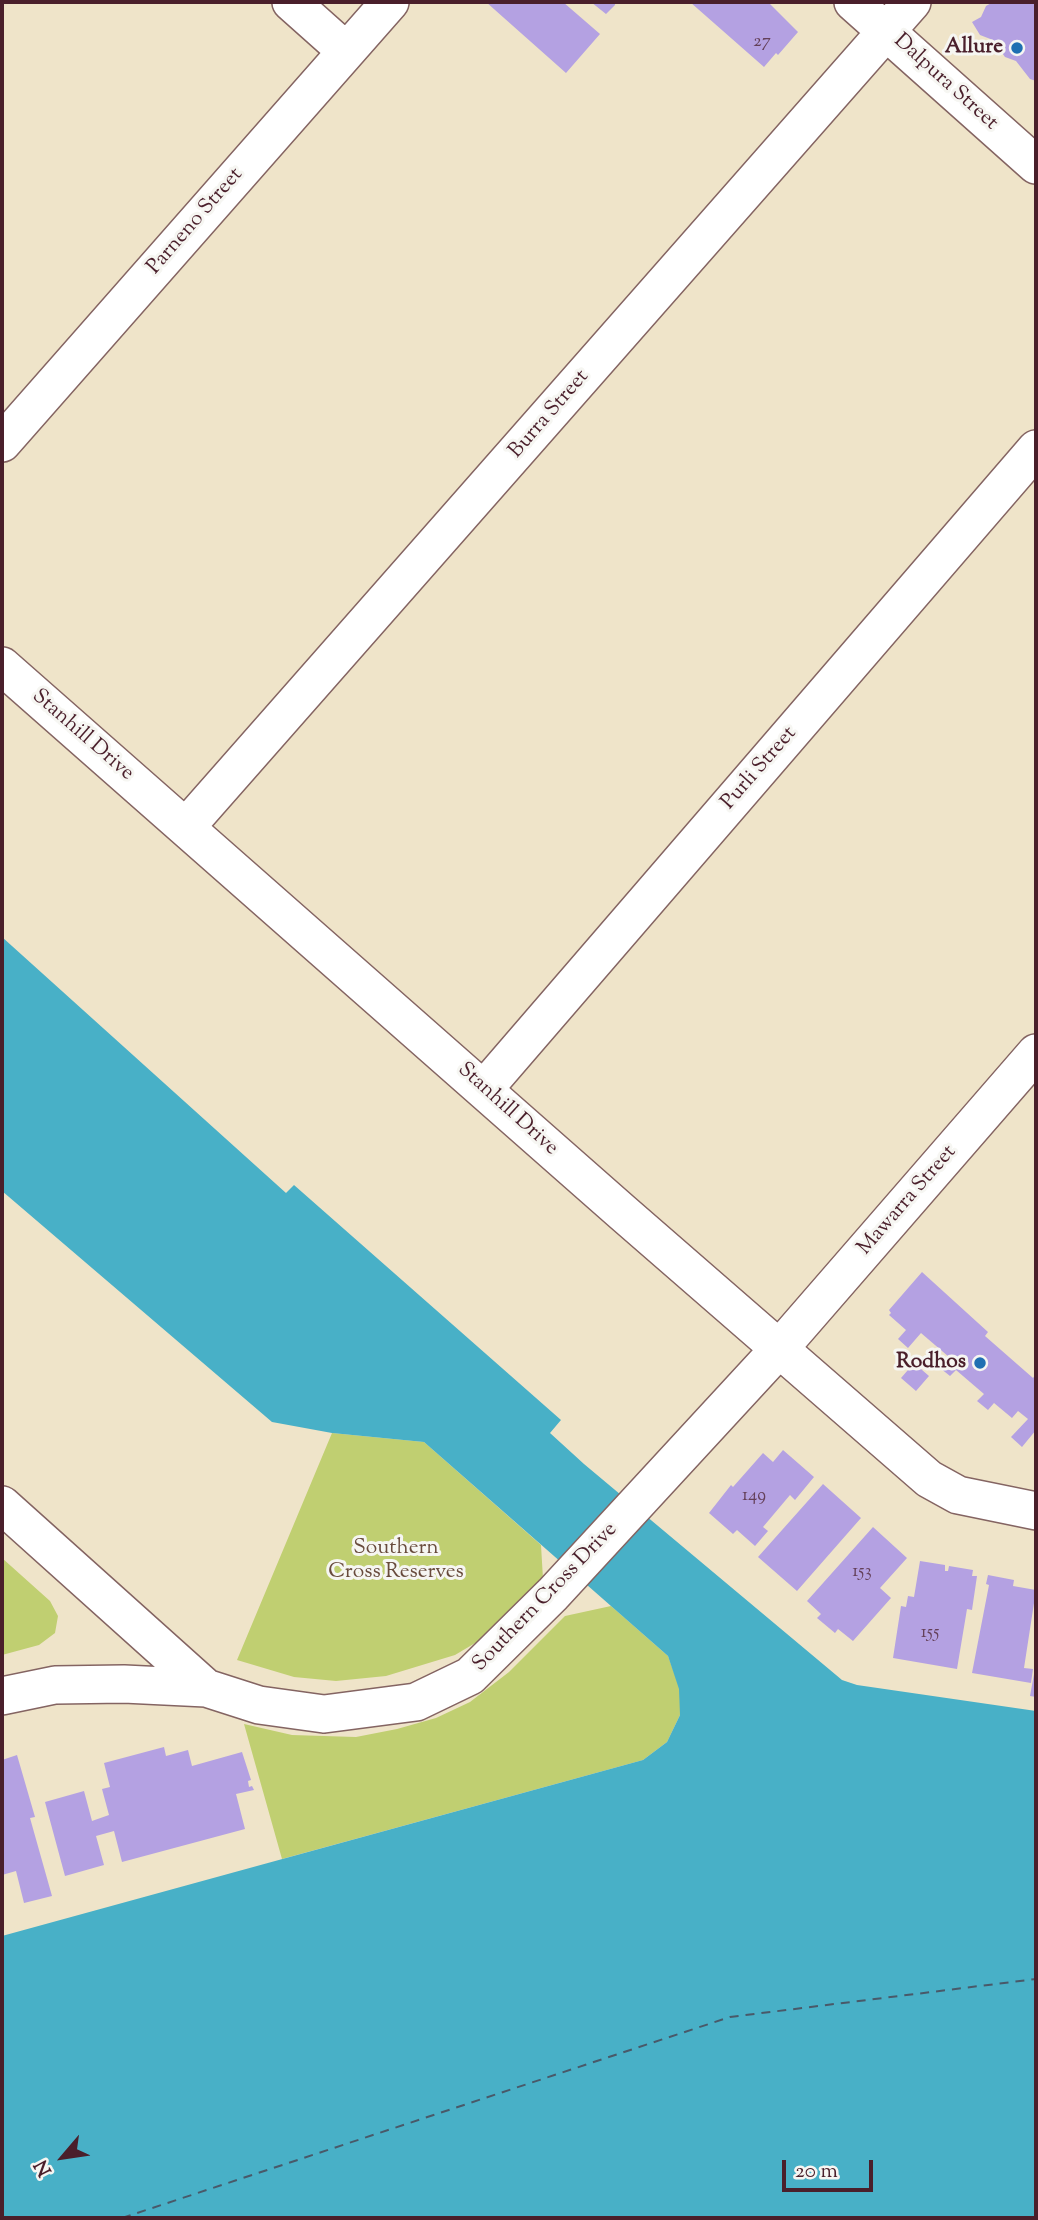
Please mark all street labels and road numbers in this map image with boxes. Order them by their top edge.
street label: Dalpura Street [888,29,1002,137]
street label: Parneno Street [143,163,249,281]
street label: Burra Street [505,365,595,465]
street label: Stanhill Drive [26,685,138,787]
street label: Purli Street [717,722,803,816]
street label: Stanhill Drive [451,1058,563,1162]
street label: Mawarra Street [853,1141,963,1261]
street label: Southern Cross Drive [468,1518,624,1678]

